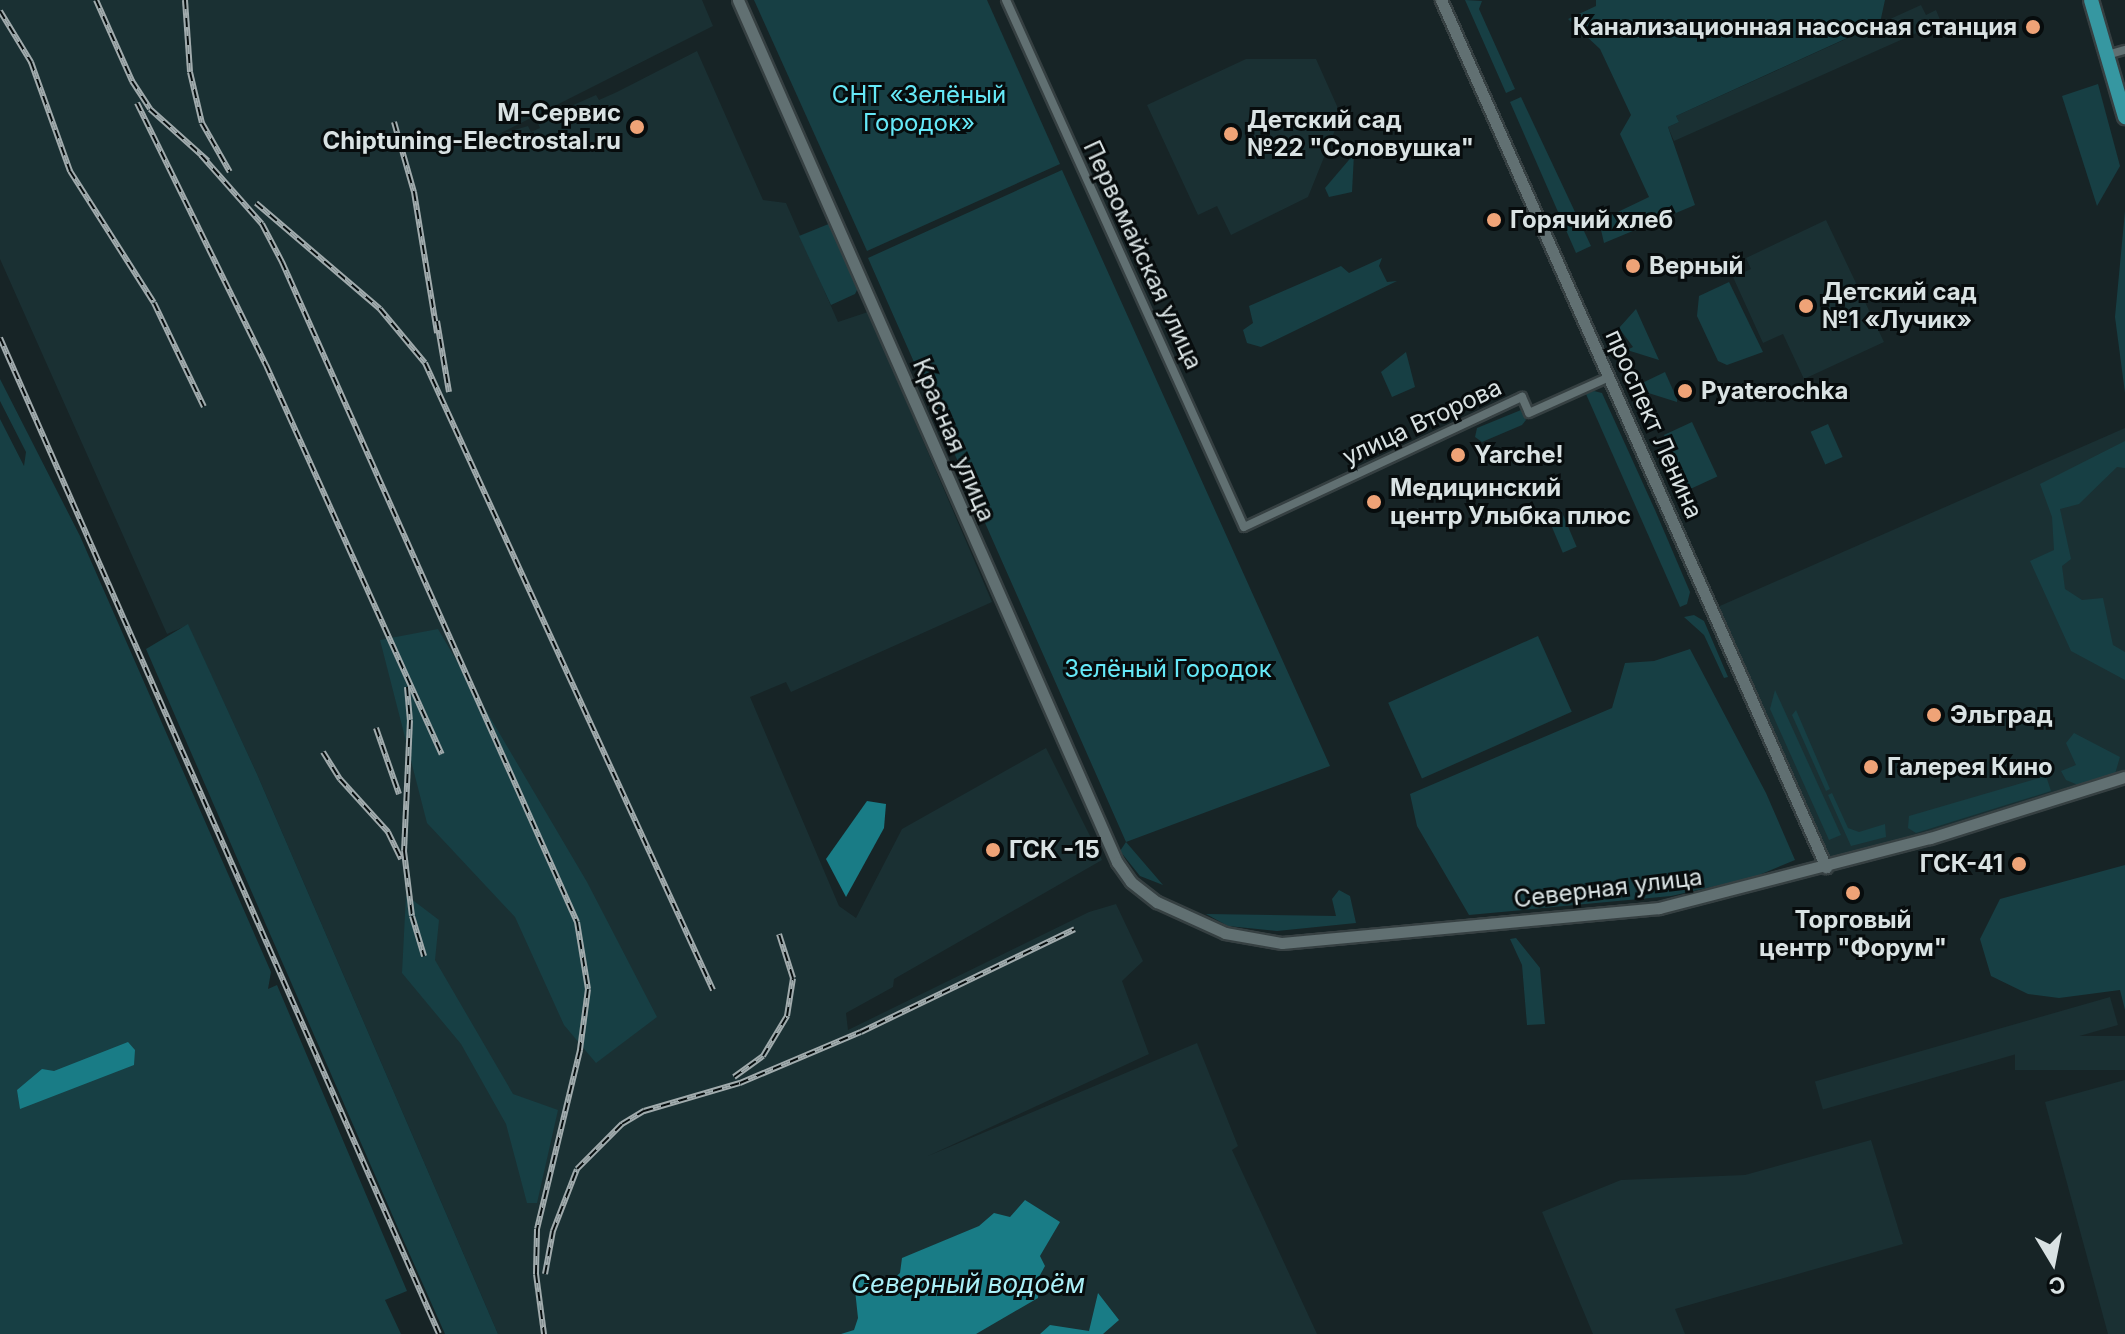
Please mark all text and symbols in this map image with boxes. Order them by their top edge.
place label: Канализационная насосная станция [1573,13,2017,41]
marker: Канализационная насосная станция [2024,18,2042,36]
park label: СНТ «Зелёный Городок» [832,81,1006,137]
place label: M-Сервис Chiptuning-Electrostal.ru [322,99,621,155]
place label: Детский сад №22 "Соловушка" [1247,106,1474,162]
marker: M-Сервис Chiptuning-Electrostal.ru [628,118,646,136]
marker: Детский сад №22 "Соловушка" [1222,125,1240,143]
street label: Первомайская улица [1077,136,1209,374]
place label: Горячий хлеб [1510,206,1673,234]
marker: Горячий хлеб [1485,211,1503,229]
place label: Верный [1649,252,1744,280]
marker: Верный [1624,257,1642,275]
place label: Детский сад №1 «Лучик» [1822,278,1977,334]
marker: Детский сад №1 «Лучик» [1797,297,1815,315]
street label: проспект Ленина [1599,325,1709,523]
street label: Красная улица [907,354,1001,526]
street label: улица Второва [1338,373,1506,471]
place label: Pyaterochka [1701,377,1848,405]
marker: Pyaterochka [1676,382,1694,400]
place label: Yarche! [1474,441,1564,469]
marker: Yarche! [1449,446,1467,464]
place label: Медицинский центр Улыбка плюс [1390,474,1631,530]
marker: Медицинский центр Улыбка плюс [1365,493,1383,511]
park label: Зелёный Городок [1064,655,1272,683]
place label: Эльград [1950,701,2053,729]
marker: Эльград [1925,706,1943,724]
place label: Галерея Кино [1887,753,2053,781]
marker: Галерея Кино [1862,758,1880,776]
place label: ГСК -15 [1009,836,1100,864]
marker: ГСК -15 [984,841,1002,859]
place label: ГСК-41 [1920,850,2003,878]
marker: ГСК-41 [2010,855,2028,873]
street label: Северная улица [1512,862,1704,914]
marker: Торговый центр "Форум" [1844,884,1862,902]
place label: Торговый центр "Форум" [1759,906,1947,962]
north arrow [2013,1222,2093,1302]
water label: Северный водоём [851,1268,1085,1300]
text: С [2047,1271,2067,1300]

